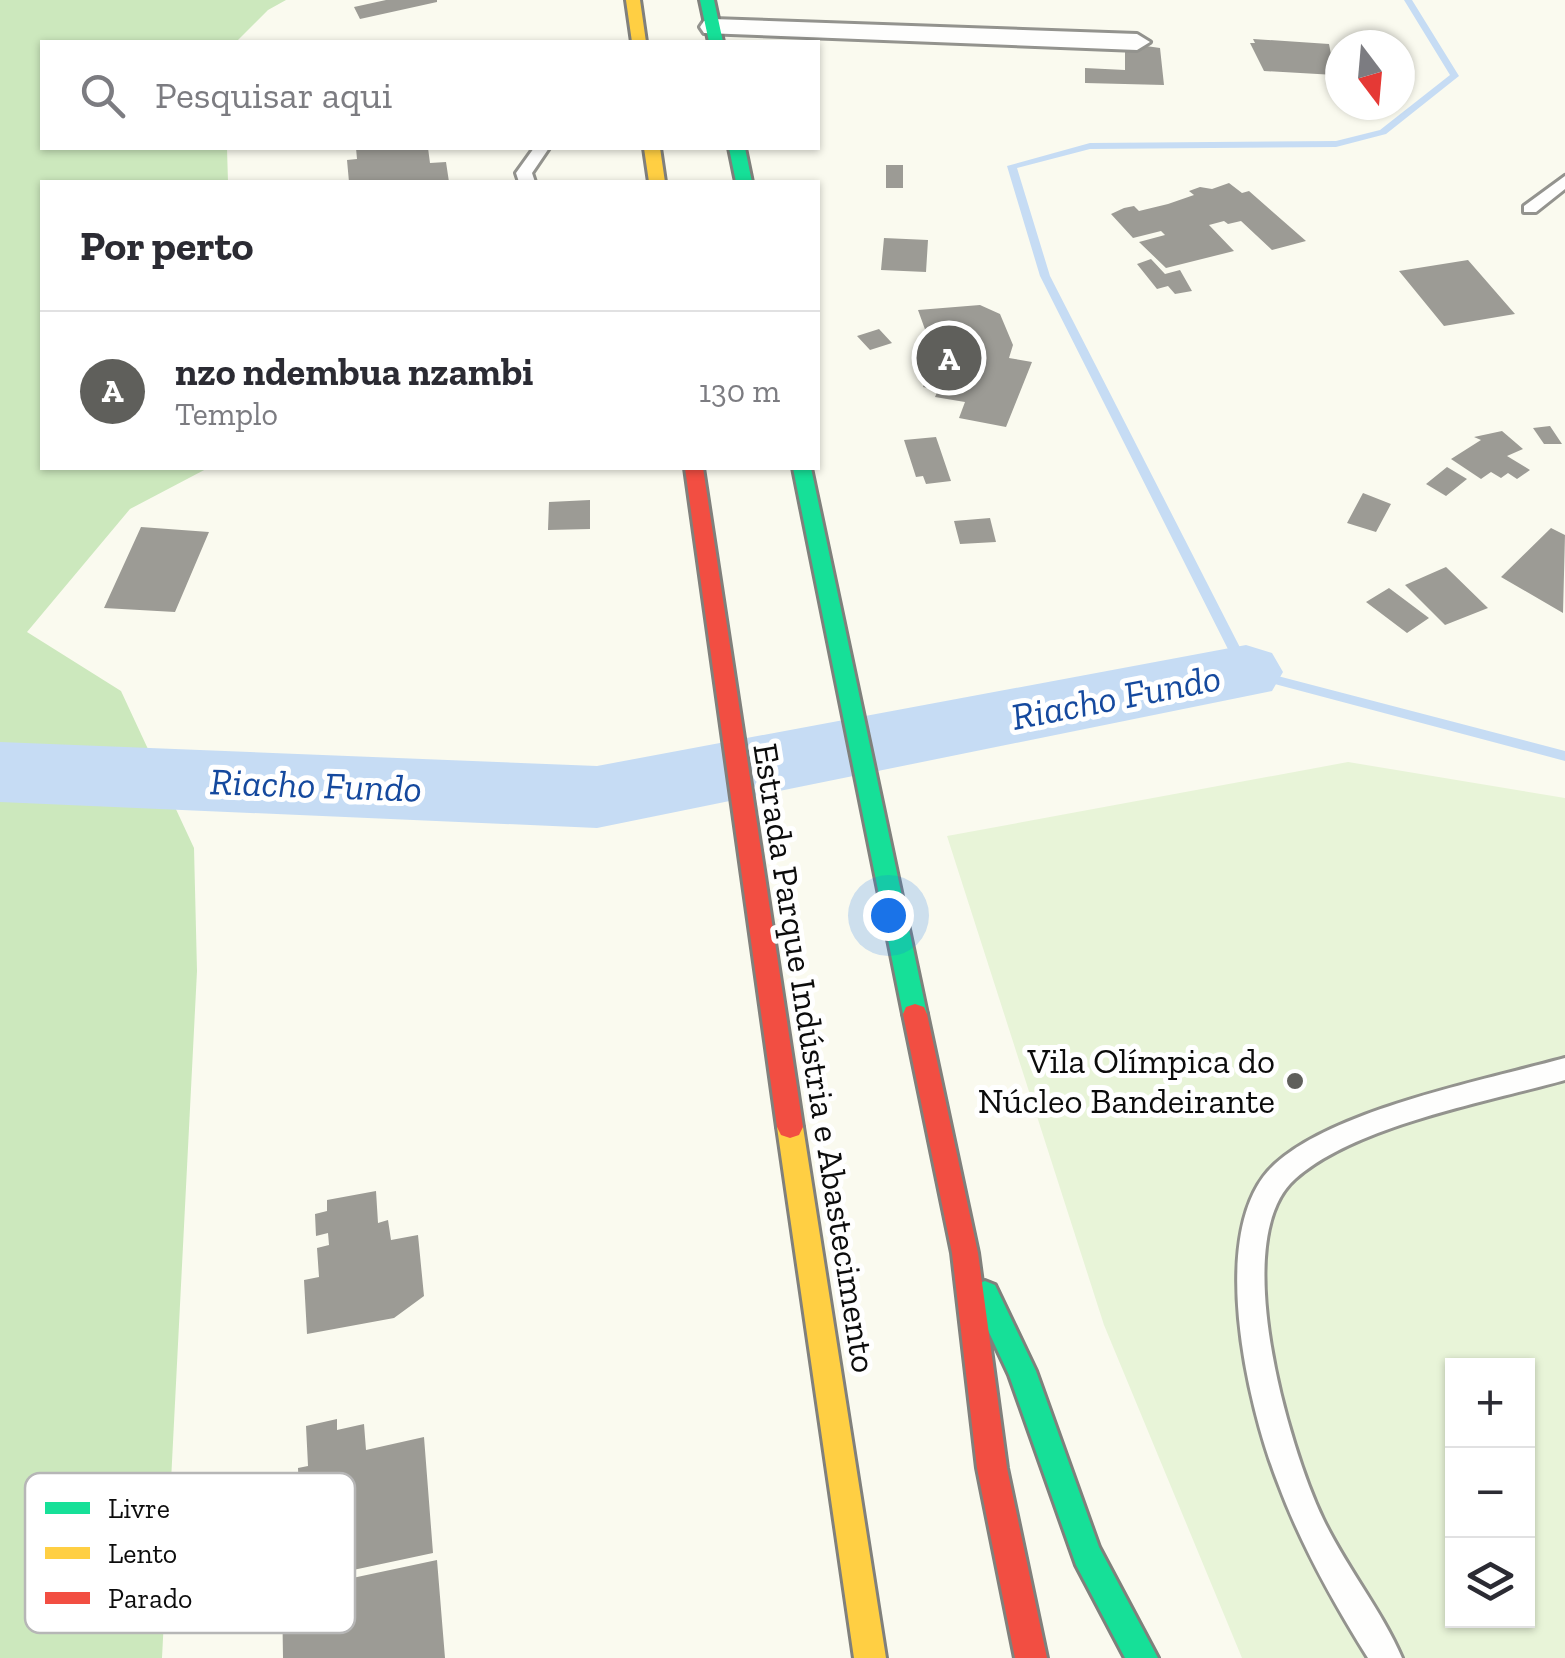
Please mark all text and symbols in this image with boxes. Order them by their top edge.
north arrow [1325,30,1415,120]
search box [40,40,820,150]
icon: search [75,68,130,123]
text: Pesquisar aqui [155,72,392,118]
text: Por perto [80,220,254,271]
pin: A [916,320,982,396]
text: nzo ndembua nzambi [175,349,533,395]
text: A [102,372,123,410]
text: 130 m [699,372,780,410]
text: Templo [175,395,278,433]
water label: Riacho Fundo [1007,654,1225,740]
street label: Estrada Parque Indústria e Abastecimento [744,740,886,1376]
water label: Riacho Fundo [209,758,423,812]
your location [863,890,914,941]
place label: Vila Olímpica do Núcleo Bandeirante [978,1040,1275,1122]
marker: Vila Olímpica do Núcleo Bandeirante [1284,1070,1306,1092]
map controls [1445,1358,1535,1628]
button: + [1445,1358,1535,1448]
button: − [1445,1448,1535,1538]
legend [25,1473,355,1633]
text: Livre [108,1492,170,1525]
text: Lento [108,1537,177,1570]
button: layers [1445,1538,1535,1628]
text: Parado [108,1582,192,1615]

